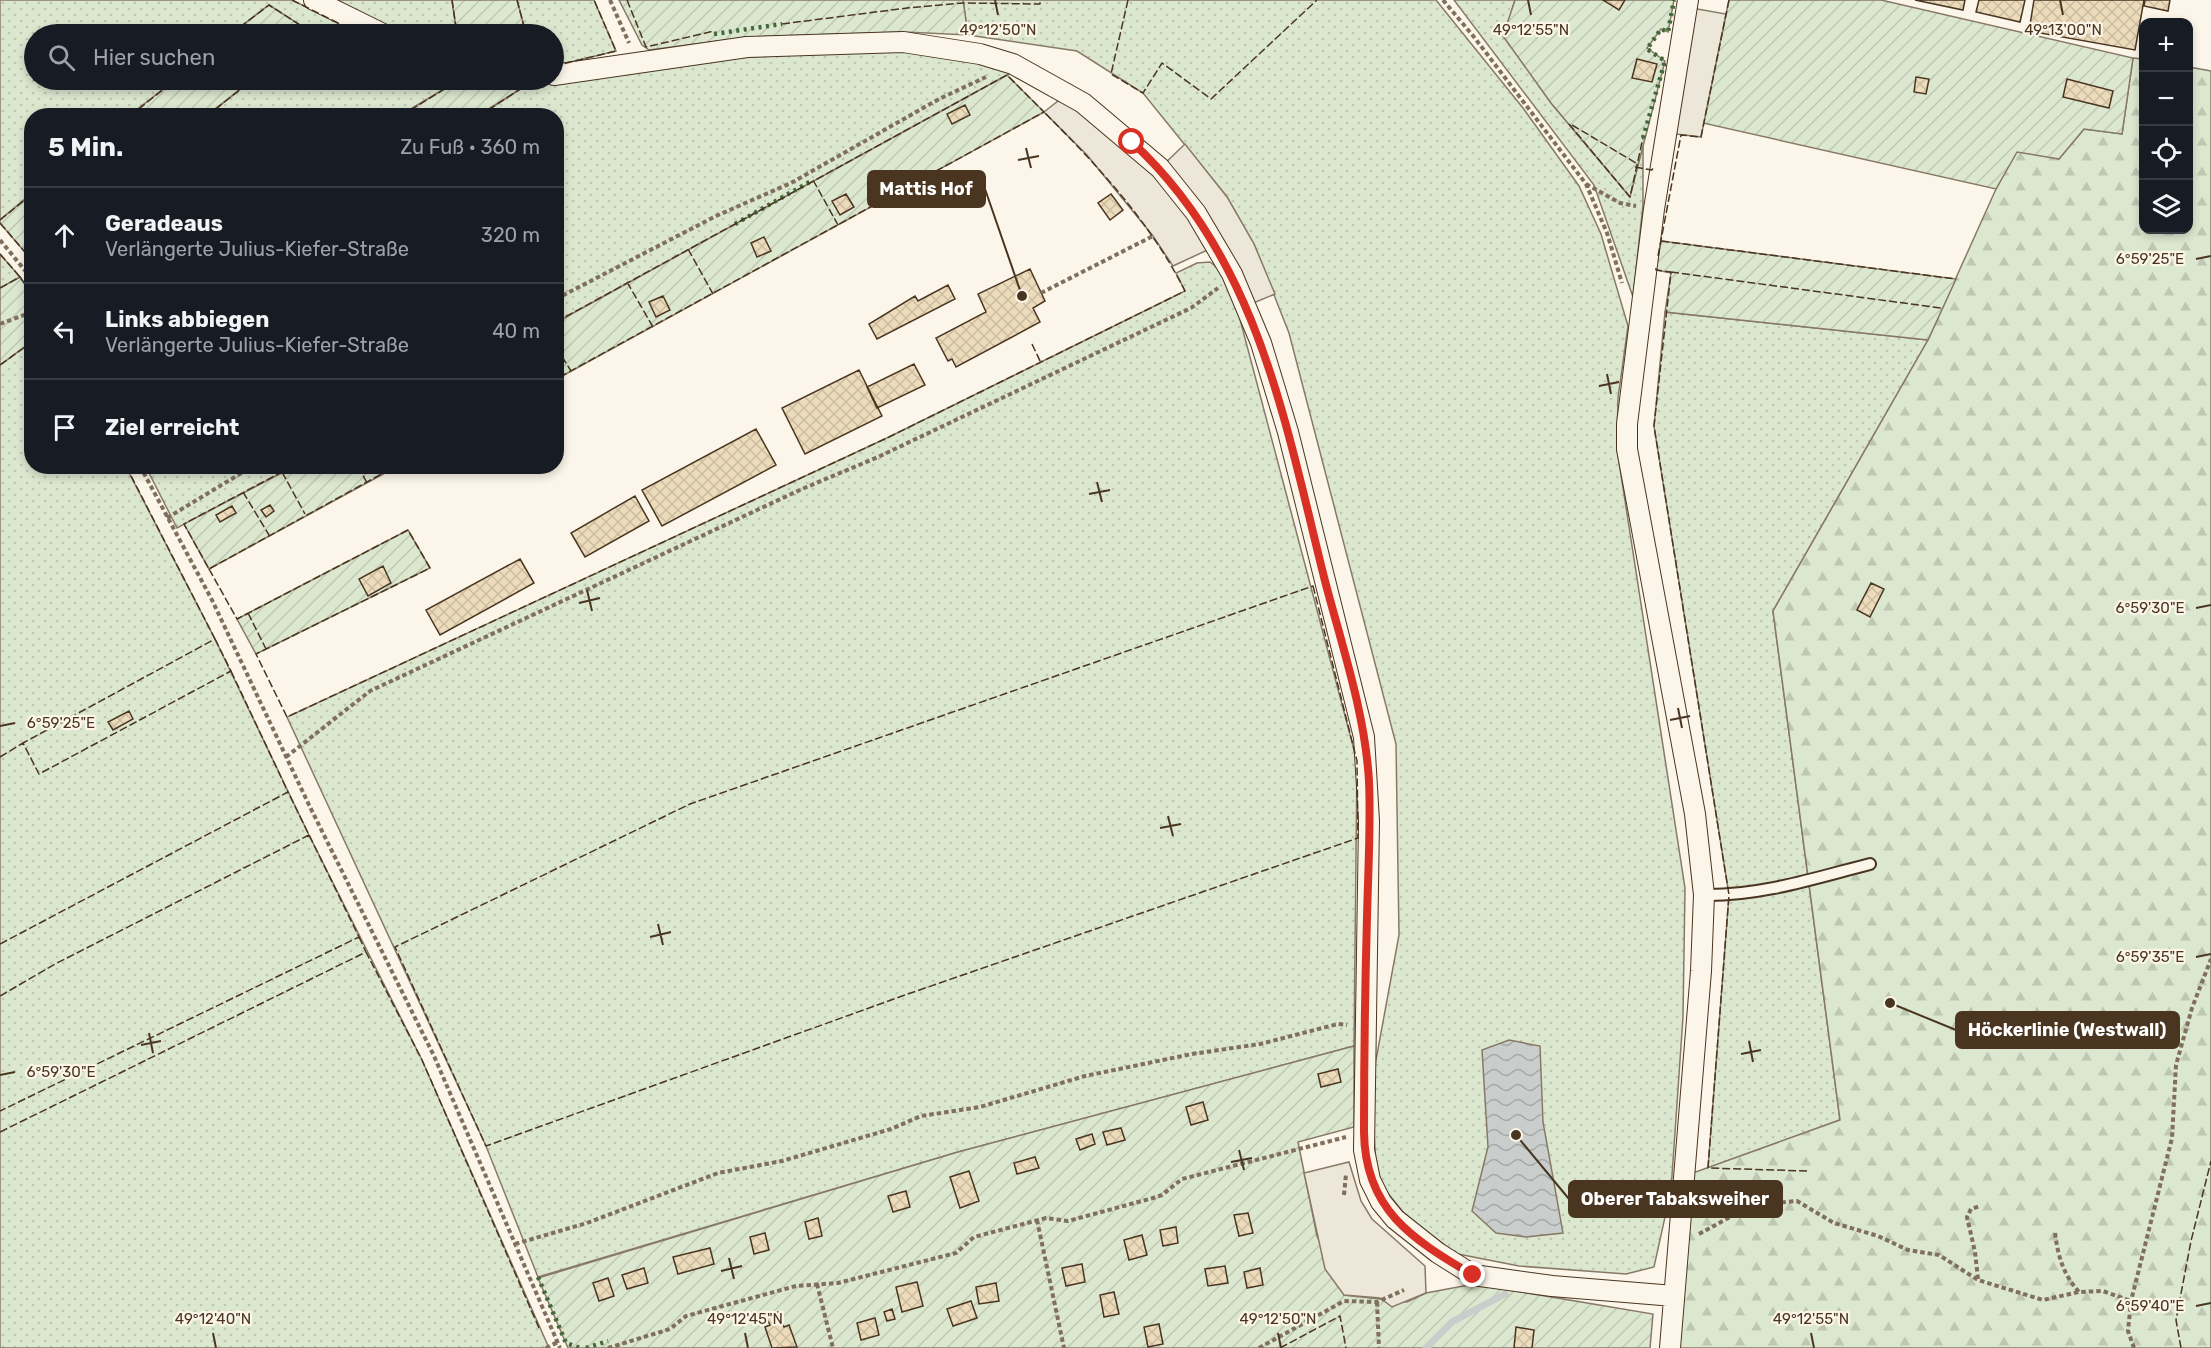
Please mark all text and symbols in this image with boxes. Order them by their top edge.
map controls [2139,18,2193,234]
button: + [2139,18,2193,72]
text: 49°12'50"N [960,21,1036,39]
text: 49°12'55"N [1493,21,1569,39]
text: 49°13'00"N [2024,21,2102,39]
search box [24,24,564,90]
icon: search [45,41,78,74]
text: Hier suchen [93,44,215,71]
button: − [2139,72,2193,126]
button: locate [2139,126,2193,180]
route start [1118,128,1144,154]
text: 5 Min. [48,132,123,163]
text: Zu Fuß · 360 m [400,135,540,159]
callout: Mattis Hof [868,171,985,207]
text: Mattis Hof [879,178,973,200]
button: layers [2139,180,2193,234]
text: Geradeaus [105,210,223,237]
icon: ahead [48,219,81,252]
text: 320 m [481,223,540,247]
text: Verlängerte Julius-Kiefer-Straße [105,237,409,261]
text: 6°59'25"E [2116,250,2184,268]
text: Links abbiegen [105,306,269,333]
icon: left [48,315,81,348]
text: 40 m [492,319,540,343]
text: Verlängerte Julius-Kiefer-Straße [105,333,409,357]
icon: arrive [48,411,81,444]
text: Ziel erreicht [105,414,239,441]
text: 6°59'30"E [2115,599,2185,617]
text: 6°59'25"E [27,714,95,732]
text: 6°59'35"E [2116,948,2184,966]
callout: Höckerlinie (Westwall) [1956,1012,2179,1048]
text: Höckerlinie (Westwall) [1968,1019,2166,1041]
text: 6°59'30"E [26,1063,96,1081]
callout: Oberer Tabaksweiher [1569,1181,1782,1217]
text: Oberer Tabaksweiher [1581,1188,1769,1210]
route end [1459,1261,1485,1287]
text: 6°59'40"E [2116,1297,2184,1315]
text: 49°12'40"N [175,1310,251,1328]
text: 49°12'45"N [707,1310,783,1328]
text: 49°12'50"N [1240,1310,1316,1328]
text: 49°12'55"N [1773,1310,1849,1328]

